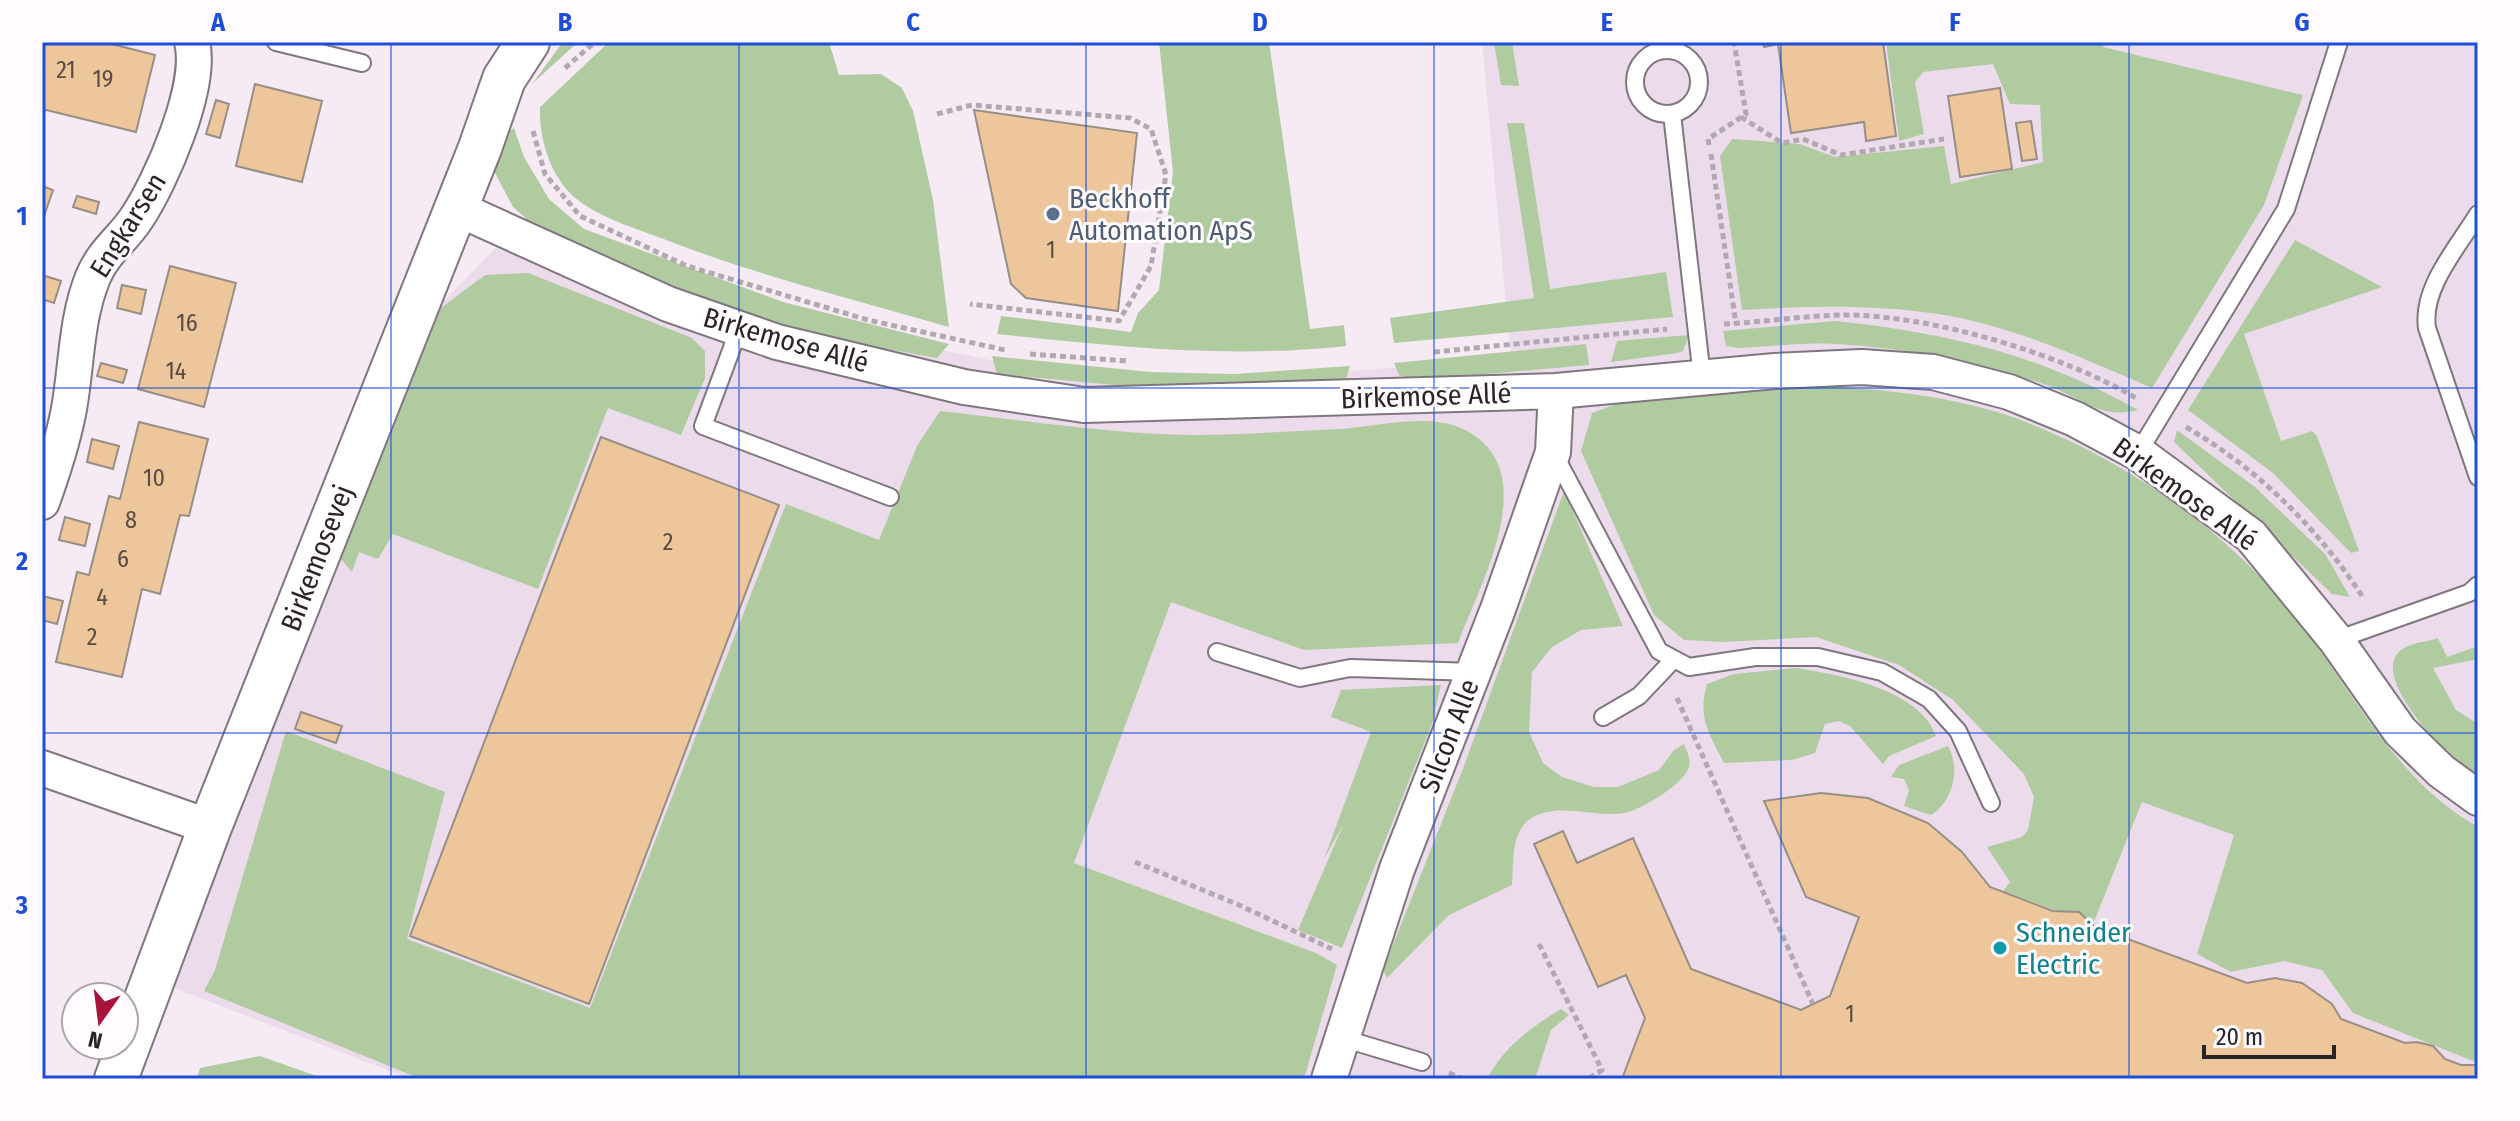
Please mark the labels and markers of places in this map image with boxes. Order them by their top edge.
place label: Beckhoff Automation ApS [1069,182,1253,247]
marker: Beckhoff Automation ApS [1044,205,1062,223]
place label: Schneider Electric [2016,916,2131,981]
marker: Schneider Electric [1991,939,2009,957]

